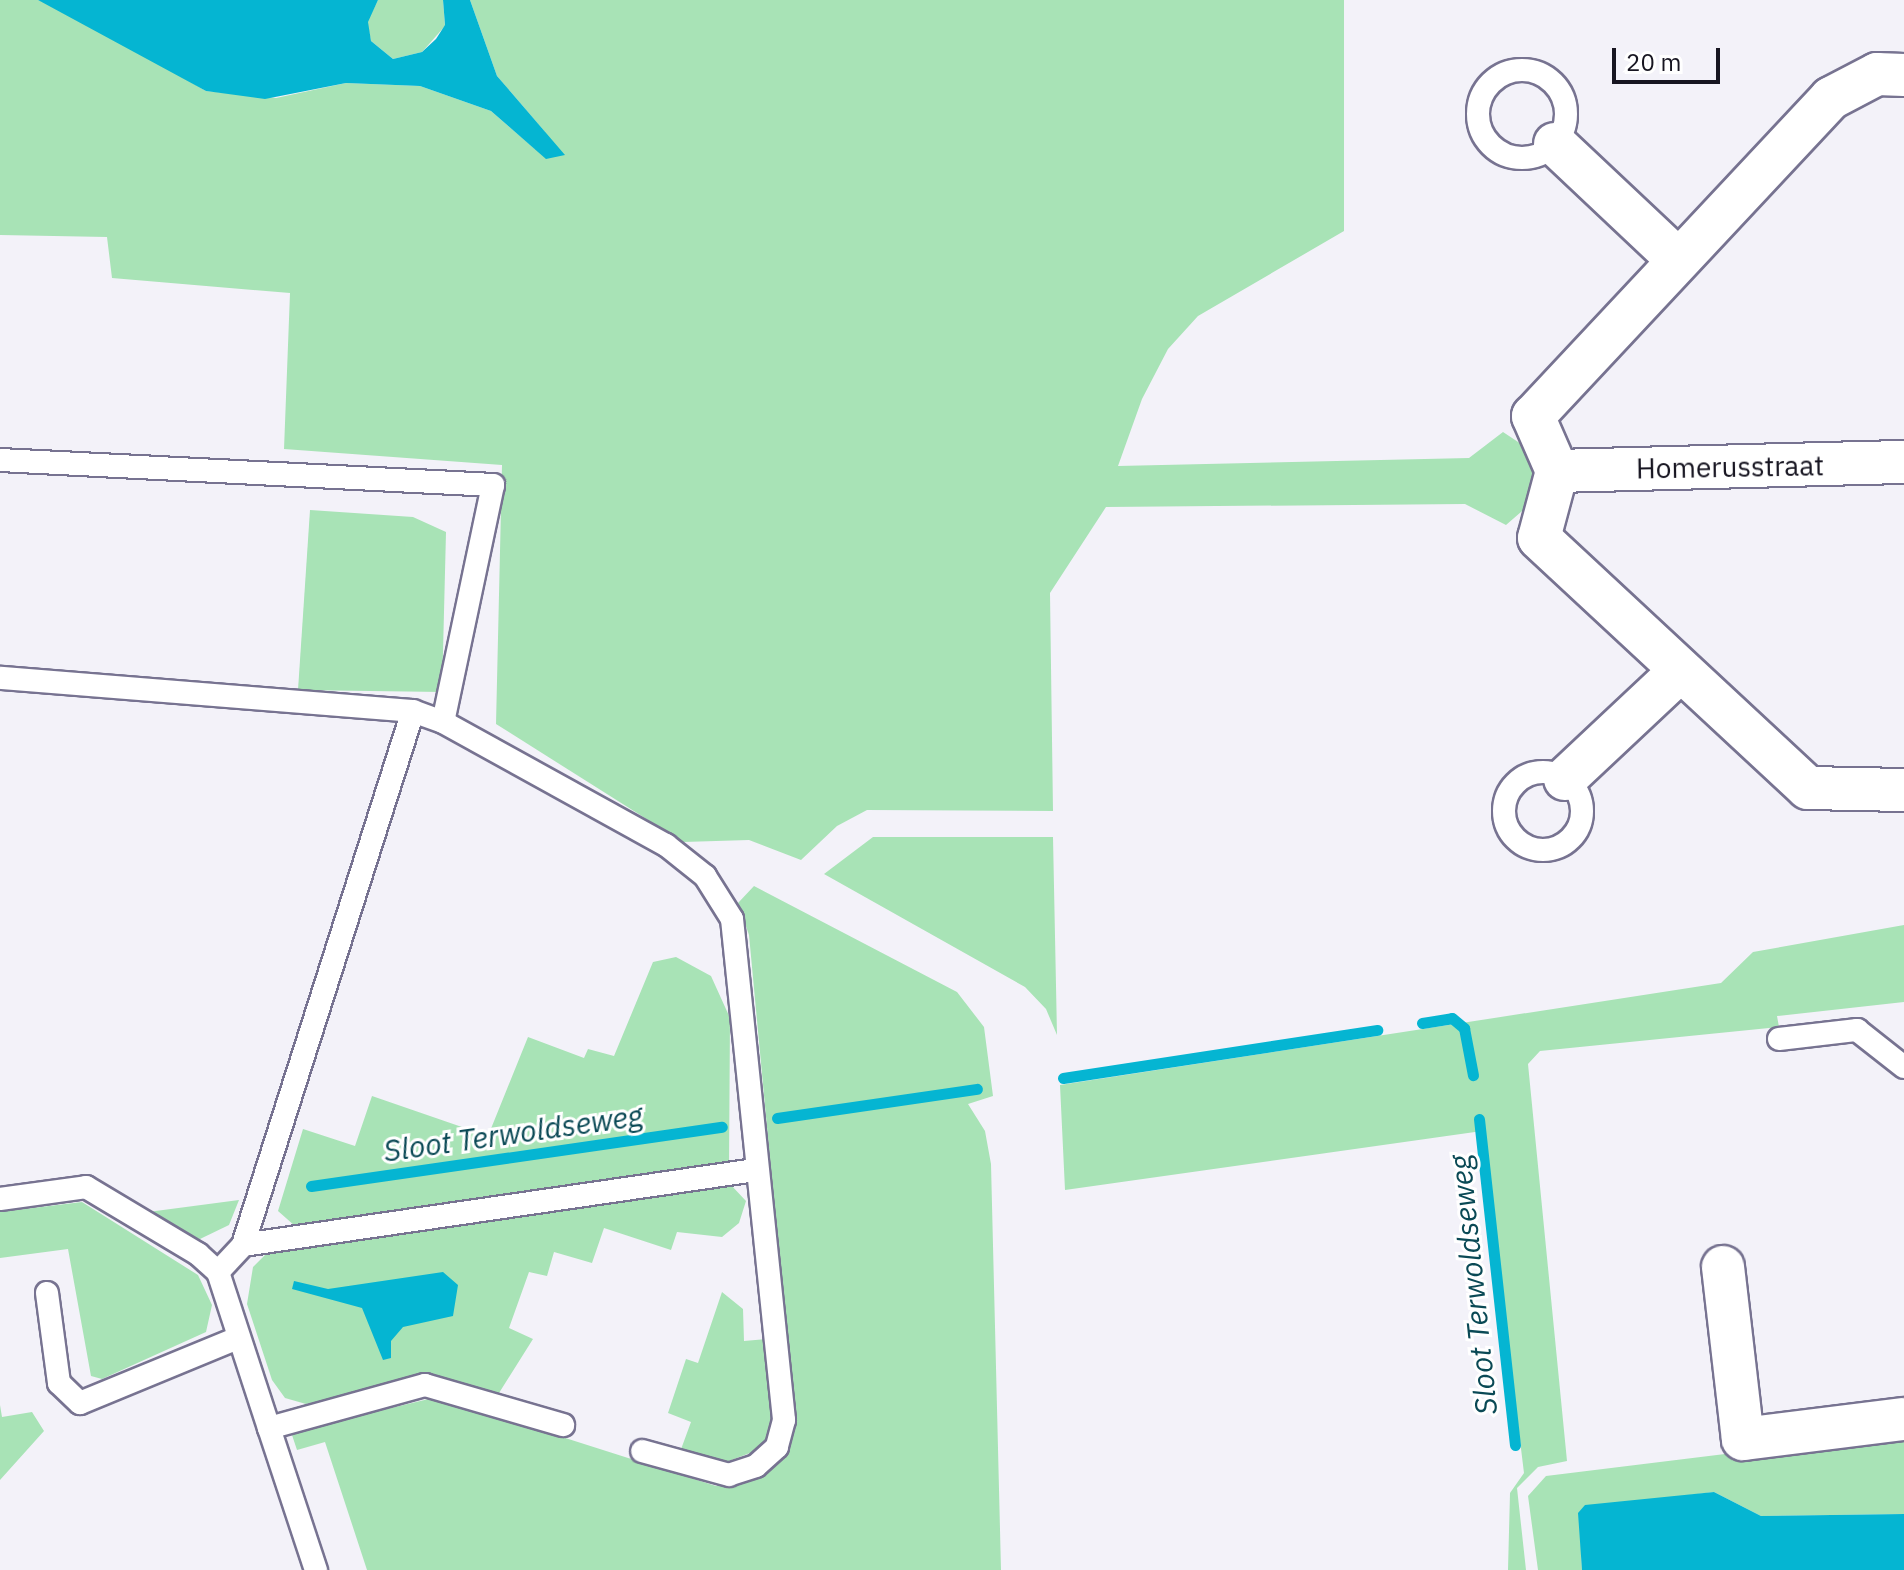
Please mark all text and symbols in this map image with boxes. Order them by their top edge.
scale bar [1616,32,1724,82]
text: 20 m [1626,46,1681,78]
street label: Homerusstraat [1636,449,1824,485]
water label: Sloot Terwoldseweg [381,1097,645,1169]
water label: Sloot Terwoldseweg [1441,1153,1505,1417]

